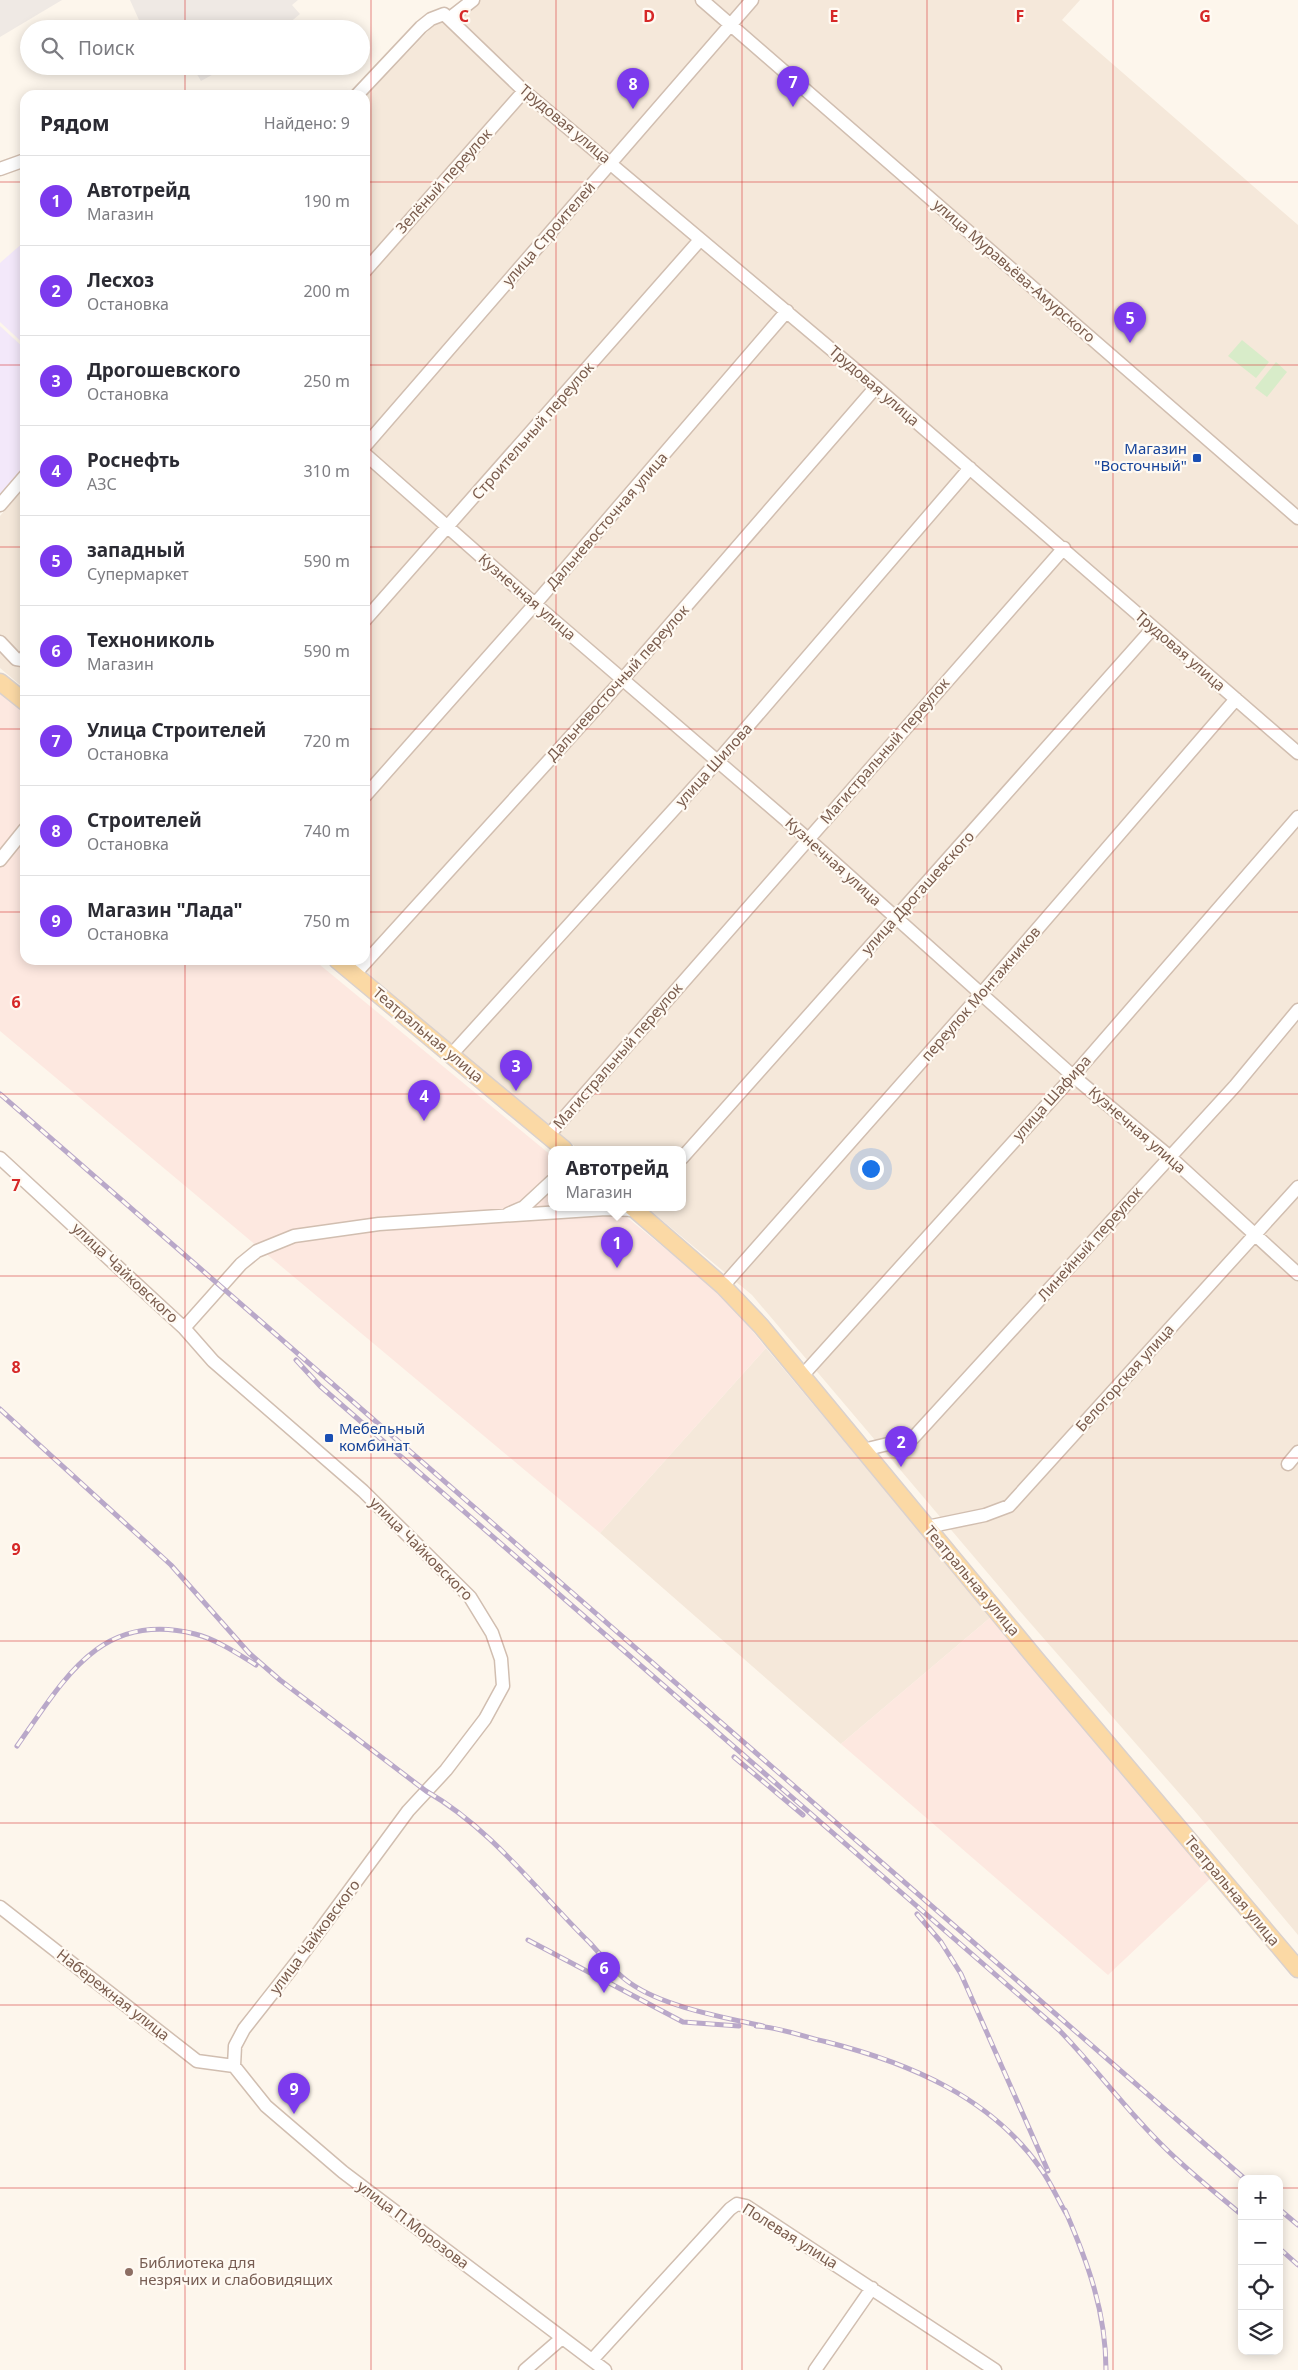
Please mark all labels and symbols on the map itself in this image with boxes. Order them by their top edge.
text: C [459,5,469,27]
text: D [643,5,655,27]
text: E [830,5,839,27]
text: F [1016,5,1024,27]
text: G [1199,5,1211,27]
pin: 7 [777,66,809,107]
pin: 8 [617,68,649,109]
street label: Трудовая улица [516,79,615,167]
street label: Зелёный переулок [391,124,496,237]
street label: улица Строителей [497,177,599,290]
street label: улица Муравьёва-Амурского [929,194,1100,346]
pin: 5 [1114,302,1146,343]
street label: Трудовая улица [825,341,924,430]
street label: Строительный переулок [467,357,598,504]
place label: Магазин "Восточный" [1094,438,1187,475]
street label: Дальневосточная улица [541,448,671,593]
marker: Магазин "Восточный" [1191,452,1203,464]
street label: Кузнечная улица [475,548,581,644]
street label: Дальневосточный переулок [542,600,693,765]
street label: Трудовая улица [1131,606,1230,695]
street label: Магистральный переулок [815,673,953,828]
street label: улица Шилова [670,718,756,810]
street label: Кузнечная улица [781,813,886,910]
street label: улица Дрогашевского [856,826,978,958]
street label: переулок Монтажников [916,922,1044,1065]
street label: Магистральный переулок [548,978,686,1133]
street label: Театральная улица [369,982,488,1086]
text: 6 [11,991,21,1013]
pin: 3 [500,1050,532,1091]
street label: улица Шафира [1008,1050,1095,1144]
pin: 4 [408,1080,440,1121]
street label: Кузнечная улица [1085,1081,1191,1177]
your location [858,1156,884,1182]
text: 7 [11,1174,21,1196]
street label: Линейный переулок [1033,1182,1146,1305]
street label: улица Чайковского [68,1218,183,1327]
pin: 1 [601,1227,633,1268]
street label: Белогорская улица [1071,1319,1178,1435]
text: 8 [11,1356,21,1378]
place label: Мебельный комбинат [339,1418,425,1455]
pin: 2 [885,1426,917,1467]
marker: Мебельный комбинат [323,1432,335,1444]
street label: улица Чайковского [366,1492,478,1604]
street label: Театральная улица [921,1521,1025,1640]
text: 9 [11,1538,21,1560]
street label: Театральная улица [1181,1831,1285,1950]
street label: улица Чайковского [265,1875,364,1998]
street label: Набережная улица [53,1944,174,2045]
pin: 6 [588,1952,620,1993]
pin: 9 [278,2073,310,2114]
street label: улица П.Морозова [354,2176,474,2273]
street label: Полевая улица [739,2198,842,2272]
place label: Библиотека для незрячих и слабовидящих [139,2252,333,2289]
marker: Библиотека для незрячих и слабовидящих [123,2266,135,2278]

